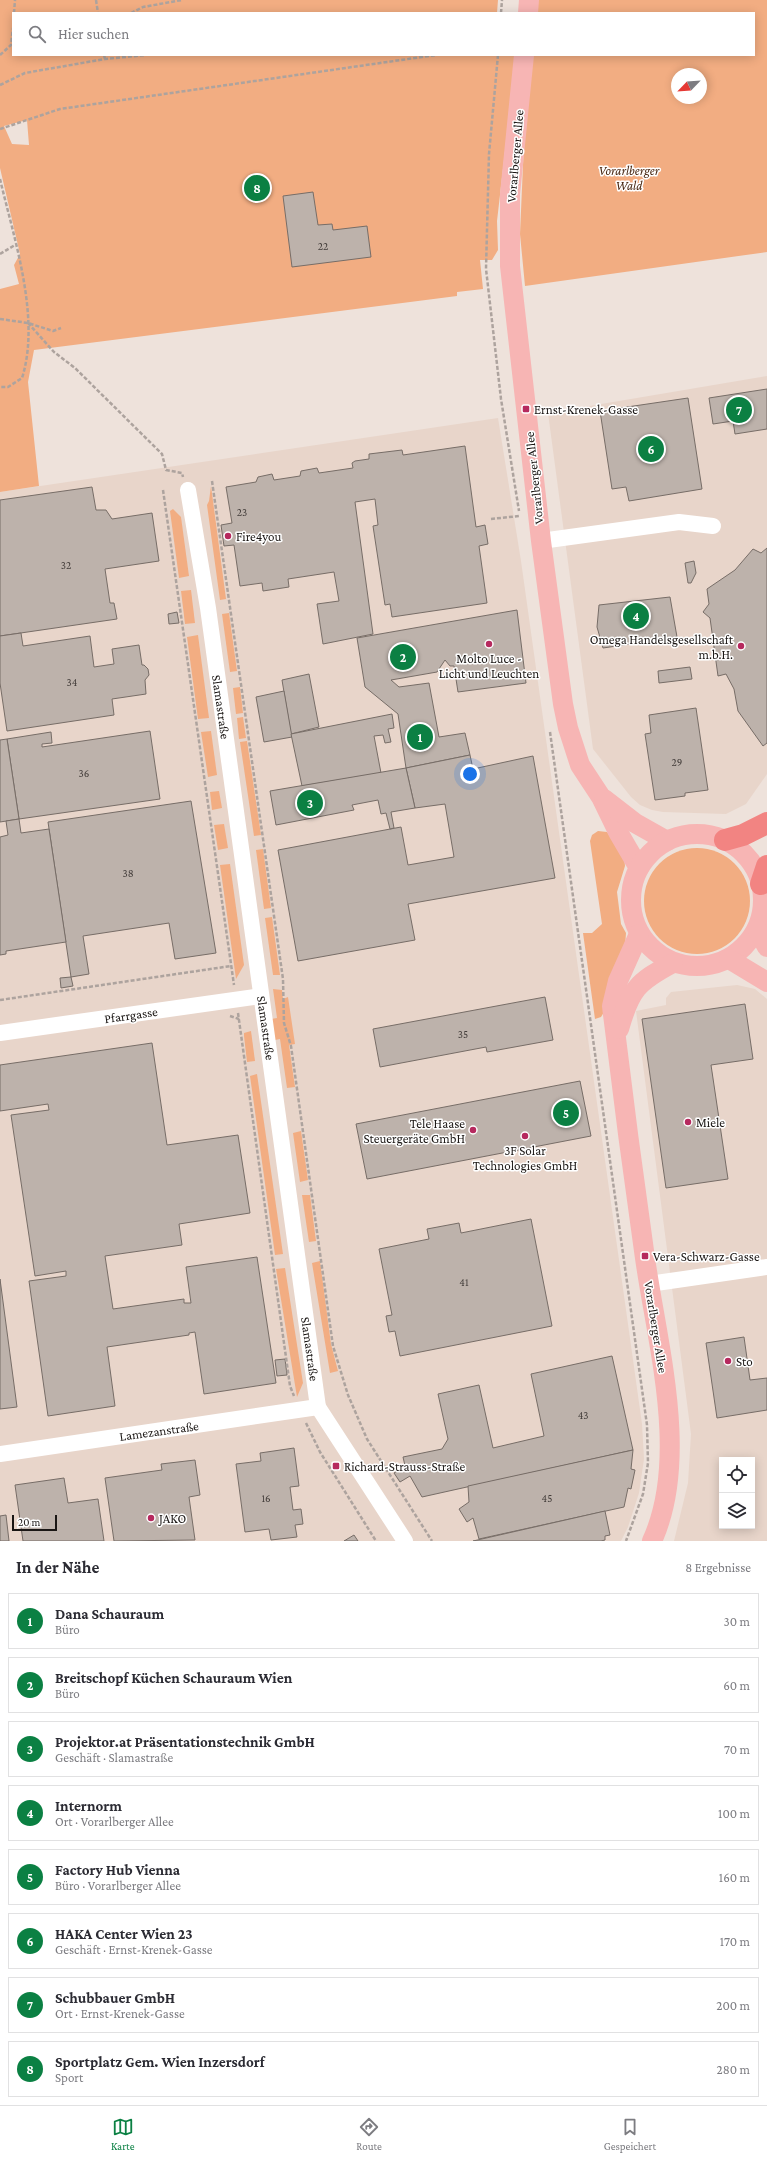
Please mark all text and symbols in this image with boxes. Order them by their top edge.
search box [12,12,755,56]
icon: search [26,23,48,45]
text: Hier suchen [58,26,129,42]
north arrow [671,68,707,104]
street label: Vorarlberger Allee [503,109,527,203]
park label: Vorarlberger Wald [599,163,660,193]
pin: 8 [244,173,270,203]
house number: 22 [318,240,328,252]
pin: 7 [726,395,752,425]
place label: Ernst-Krenek-Gasse [534,402,638,417]
marker: Ernst-Krenek-Gasse [521,404,531,414]
street label: Vorarlberger Allee [522,431,546,525]
pin: 6 [638,434,664,464]
house number: 23 [237,506,247,518]
place label: Fire4you [236,529,282,544]
marker: Fire4you [223,531,233,541]
house number: 32 [61,559,71,571]
pin: 4 [623,601,649,631]
place label: Omega Handelsgesellschaft m.b.H. [590,632,734,662]
marker: Molto Luce - Licht und Leuchten [484,639,494,649]
marker: Omega Handelsgesellschaft m.b.H. [736,641,746,651]
pin: 2 [390,642,416,672]
place label: Molto Luce - Licht und Leuchten [439,651,539,681]
street label: Slamastraße [209,674,233,740]
house number: 34 [67,676,78,688]
pin: 1 [407,722,433,752]
house number: 29 [672,756,682,768]
your location [460,764,480,784]
house number: 36 [79,767,89,779]
pin: 3 [297,788,323,818]
house number: 38 [122,867,134,879]
street label: Slamastraße [254,995,278,1061]
street label: Pfarrgasse [103,1004,159,1026]
house number: 35 [458,1028,468,1040]
pin: 5 [553,1098,579,1128]
place label: Miele [696,1115,725,1130]
place label: Tele Haase Steuergeräte GmbH [363,1116,465,1146]
marker: Miele [683,1117,693,1127]
marker: Tele Haase Steuergeräte GmbH [468,1125,478,1135]
marker: 3F Solar Technologies GmbH [520,1131,530,1141]
place label: 3F Solar Technologies GmbH [473,1143,577,1173]
place label: Vera-Schwarz-Gasse [653,1249,760,1264]
marker: Vera-Schwarz-Gasse [640,1251,650,1261]
house number: 41 [459,1276,469,1288]
street label: Vorarlberger Allee [641,1280,671,1374]
street label: Slamastraße [298,1316,322,1382]
place label: Sto [736,1354,753,1369]
marker: Sto [723,1356,733,1366]
house number: 43 [578,1409,588,1421]
street label: Lamezanstraße [118,1418,200,1444]
map controls [719,1457,755,1529]
button: locate [719,1457,755,1493]
place label: Richard-Strauss-Straße [344,1459,465,1474]
marker: Richard-Strauss-Straße [331,1461,341,1471]
house number: 16 [261,1492,271,1504]
house number: 45 [542,1492,552,1504]
button: layers [719,1493,755,1529]
place label: JAKO [158,1511,187,1526]
scale bar [12,1513,57,1532]
marker: JAKO [146,1513,156,1523]
text: 20 m [18,1516,40,1528]
text: In der Nähe [16,1558,99,1577]
text: 8 Ergebnisse [685,1560,751,1575]
text: Dana Schauraum [55,1606,164,1622]
text: 1 [28,1614,32,1629]
text: 30 m [724,1614,750,1629]
text: Büro [55,1622,80,1637]
text: Breitschopf Küchen Schauraum Wien [55,1670,292,1686]
text: 2 [27,1678,33,1693]
text: 60 m [723,1678,750,1693]
text: Büro [55,1686,80,1701]
text: Projektor.at Präsentationstechnik GmbH [55,1734,315,1750]
text: 3 [27,1742,33,1757]
text: 70 m [724,1742,750,1757]
text: Geschäft · Slamastraße [55,1750,173,1765]
text: Internorm [55,1798,122,1814]
text: 4 [26,1806,34,1821]
text: 100 m [718,1806,750,1821]
text: Ort · Vorarlberger Allee [55,1814,174,1829]
text: Factory Hub Vienna [55,1862,180,1878]
text: 5 [27,1870,33,1885]
text: 160 m [719,1870,750,1885]
text: Büro · Vorarlberger Allee [55,1878,181,1893]
text: HAKA Center Wien 23 [55,1926,193,1942]
text: 6 [26,1934,34,1949]
text: 170 m [720,1934,750,1949]
text: Geschäft · Ernst-Krenek-Gasse [55,1942,213,1957]
text: Schubbauer GmbH [55,1990,175,2006]
text: 7 [27,1998,33,2013]
text: 200 m [716,1998,750,2013]
text: Ort · Ernst-Krenek-Gasse [55,2006,185,2021]
text: Sportplatz Gem. Wien Inzersdorf [55,2054,265,2070]
text: 8 [26,2062,34,2077]
text: 280 m [717,2062,750,2077]
text: Sport [55,2070,83,2085]
tab: Karte [111,2116,135,2152]
tab: Route [356,2116,382,2152]
tab: Gespeichert [604,2116,656,2152]

